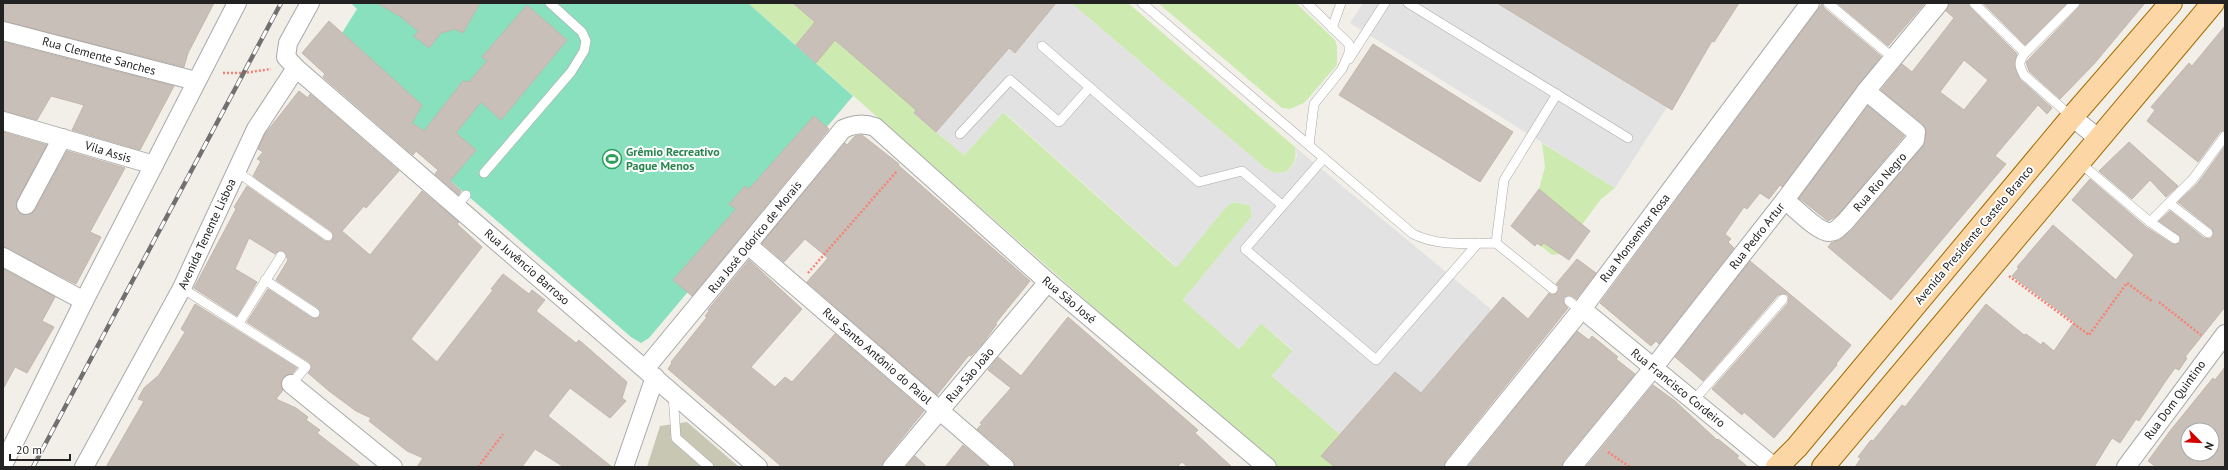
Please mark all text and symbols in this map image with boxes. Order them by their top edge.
street label: Rua Clemente Sanches [41,33,157,78]
street label: Vila Assis [82,137,133,166]
place label: Grêmio Recreativo Pague Menos [626,144,720,173]
sports icon: Grêmio Recreativo Pague Menos [601,148,623,170]
street label: Rua Rio Negro [1850,149,1909,214]
street label: Avenida Presidente Castelo Branco [1911,162,2036,307]
street label: Avenida Tenente Lisboa [174,176,239,292]
street label: Rua José Odorico de Morais [705,178,805,296]
street label: Rua Monsenhor Rosa [1596,190,1673,285]
street label: Rua Pedro Artur [1726,199,1787,272]
street label: Rua Juvêncio Barroso [482,225,573,308]
street label: Rua São José [1039,273,1099,326]
street label: Rua Santo Antônio do Paiol [820,304,935,407]
street label: Rua São João [942,344,997,405]
street label: Rua Francisco Cordeiro [1628,345,1729,430]
street label: Rua Dom Quintino [2141,357,2208,442]
north arrow [2180,422,2220,462]
scale bar [10,436,70,462]
text: N [2201,440,2217,452]
text: 20 m [16,442,42,457]

